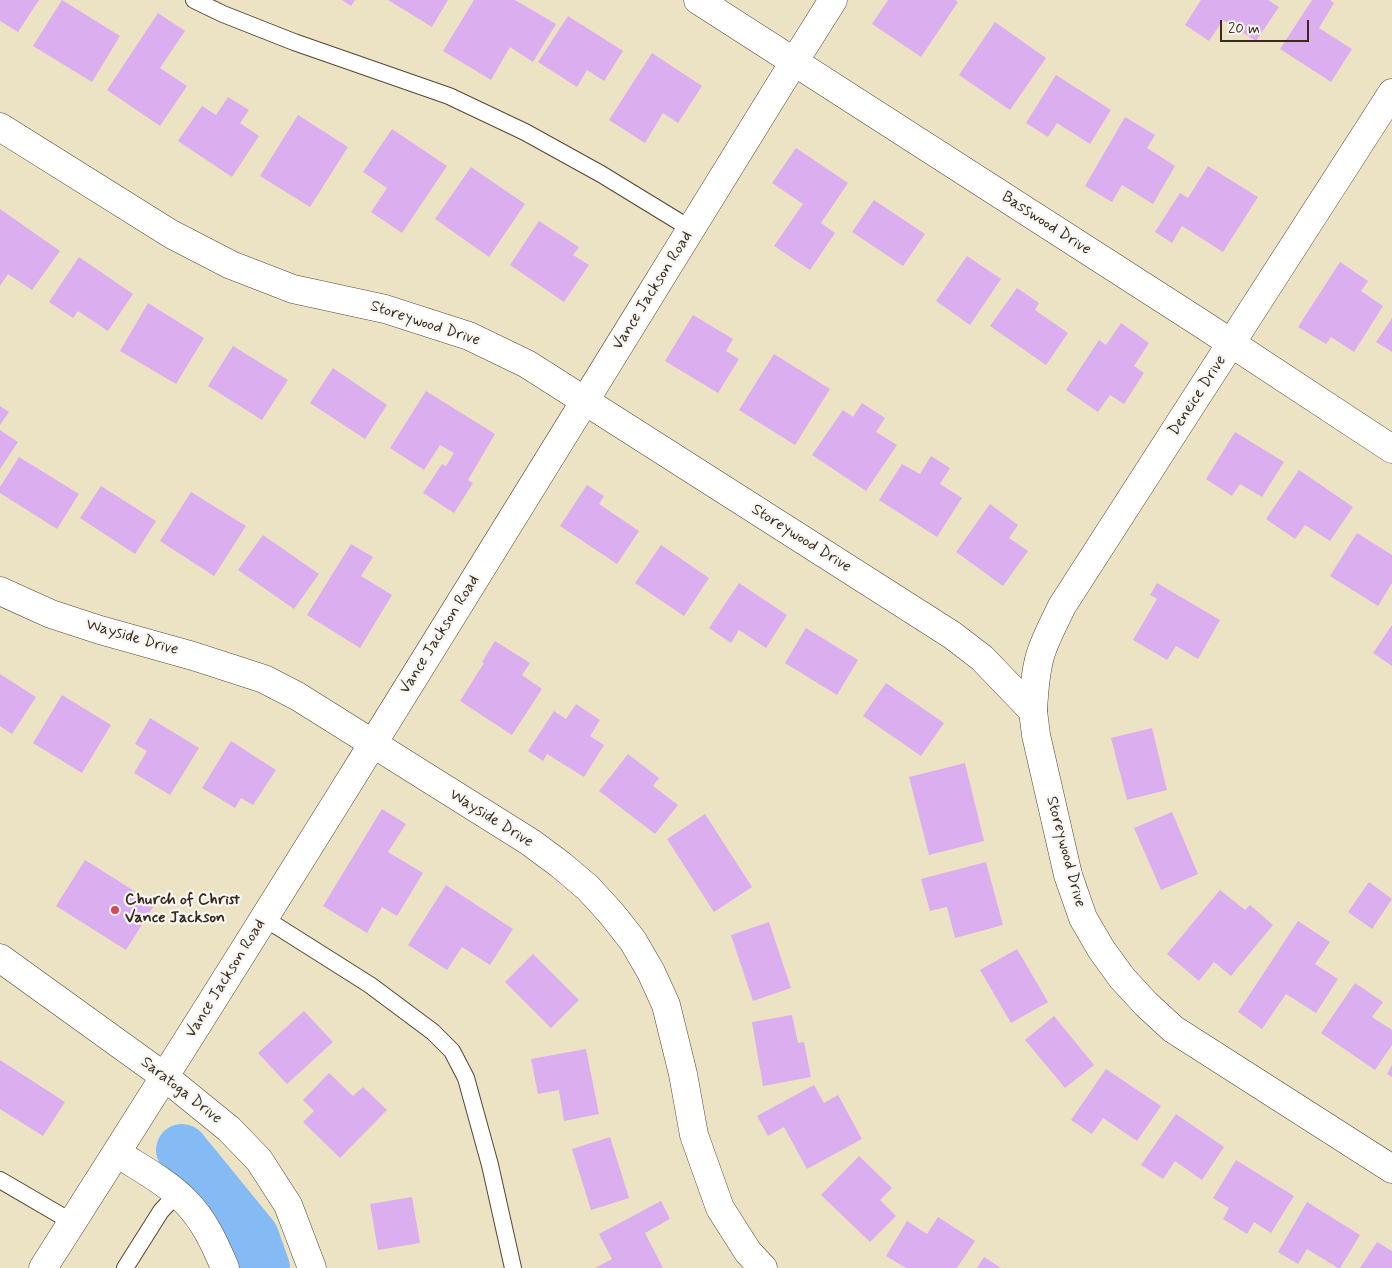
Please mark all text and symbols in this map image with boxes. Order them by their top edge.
scale bar [1222,10,1311,42]
text: 20 m [1228,19,1260,39]
street label: Basswood Drive [998,188,1094,260]
street label: Vance Jackson Road [609,228,697,354]
street label: Storeywood Drive [368,297,482,351]
street label: Deneice Drive [1165,352,1231,440]
street label: Storeywood Drive [747,501,855,577]
street label: Vance Jackson Road [396,572,484,698]
street label: Wayside Drive [84,616,180,660]
street label: Wayside Drive [446,786,536,852]
street label: Storeywood Drive [1041,794,1089,910]
place label: Church of Christ Vance Jackson [125,891,240,929]
marker: Church of Christ Vance Jackson [109,904,121,916]
street label: Vance Jackson Road [182,916,270,1042]
street label: Saratoga Drive [136,1053,226,1129]

